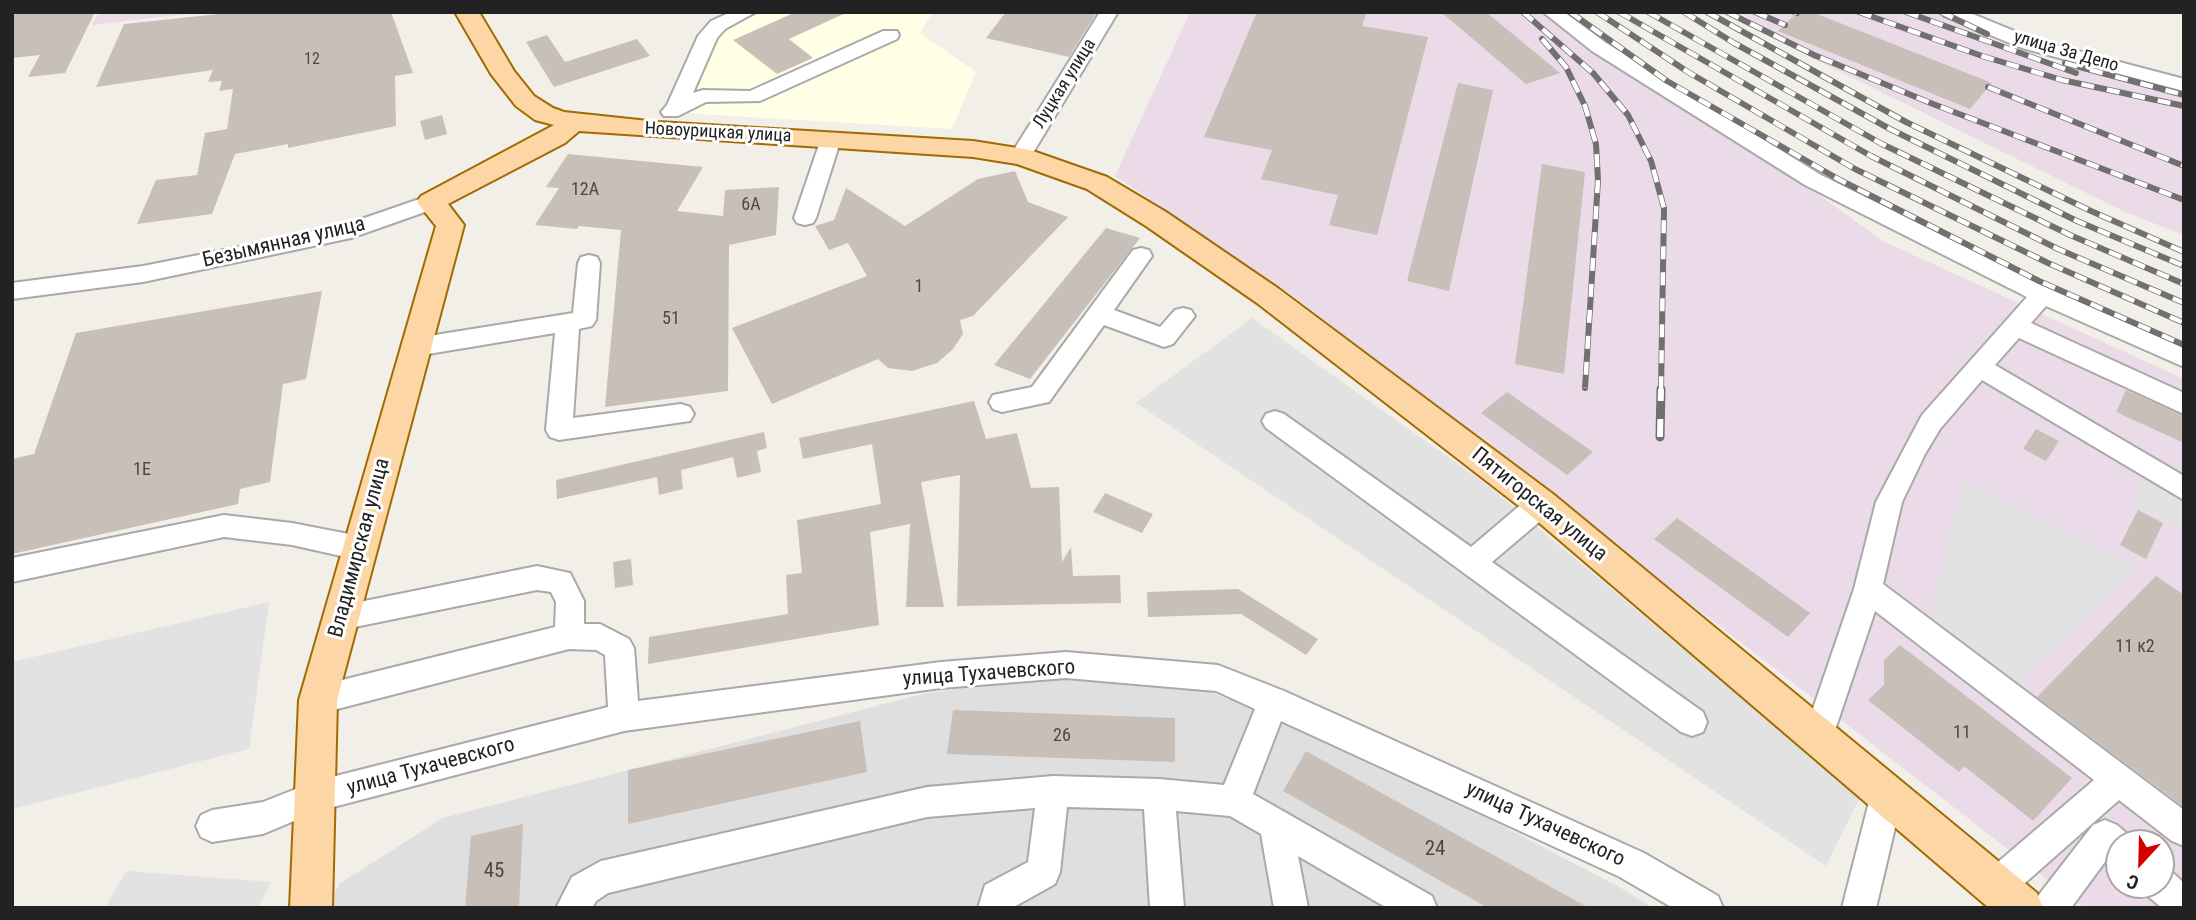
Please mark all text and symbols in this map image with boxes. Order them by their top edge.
street label: улица За Депо [2011,27,2121,77]
street label: Луцкая улица [1029,35,1101,133]
house number: 12 [304,50,320,70]
street label: Новоурицкая улица [644,118,792,148]
house number: 12А [571,179,599,201]
house number: 6А [741,194,761,216]
street label: Безымянная улица [200,212,368,274]
house number: 1 [915,276,923,298]
house number: 51 [662,308,680,330]
street label: Пятигорская улица [1466,443,1612,567]
street label: Владимирская улица [324,456,396,640]
house number: 1Е [133,459,151,481]
house number: 11 к2 [2115,636,2155,658]
street label: улица Тухачевского [902,655,1076,693]
house number: 11 [1953,722,1971,744]
house number: 26 [1053,725,1071,747]
street label: улица Тухачевского [344,732,518,802]
street label: улица Тухачевского [1461,777,1629,873]
north arrow [2105,829,2175,899]
house number: 24 [1425,837,1445,863]
house number: 45 [484,859,504,885]
text: С [2123,869,2142,895]

